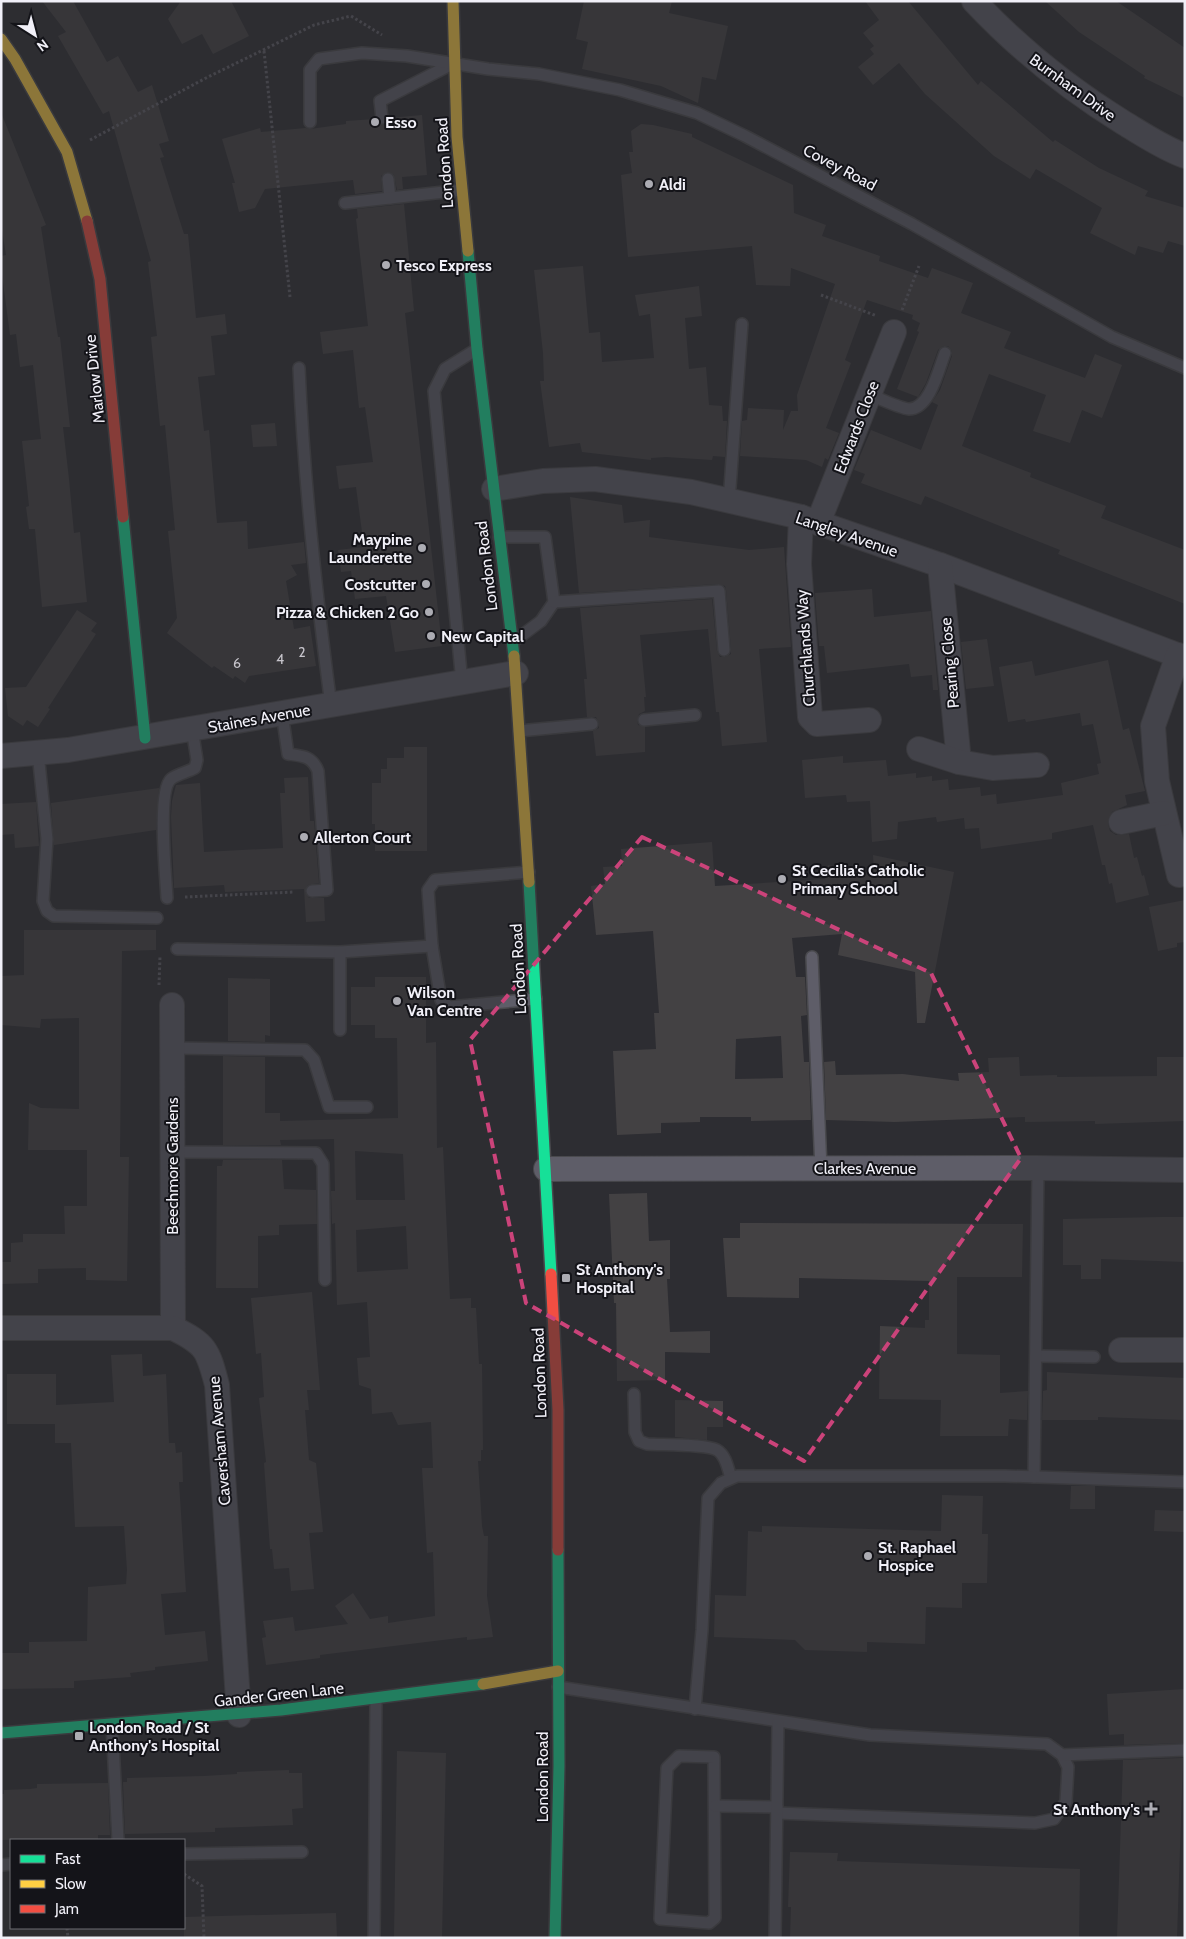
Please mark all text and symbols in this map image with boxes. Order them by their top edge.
north arrow [10,10,60,60]
text: N [33,35,52,56]
street label: Burnham Drive [1026,50,1119,125]
place label: Esso [385,113,417,132]
marker: Esso [369,116,381,128]
street label: London Road [432,117,457,209]
street label: Covey Road [800,140,880,195]
place label: Aldi [659,175,686,194]
marker: Aldi [643,178,655,190]
place label: Tesco Express [396,256,492,275]
marker: Tesco Express [380,259,392,271]
street label: Marlow Drive [80,334,109,424]
street label: Edwards Close [830,378,883,476]
street label: Langley Avenue [793,508,900,561]
street label: London Road [472,520,501,612]
place label: Maypine Launderette [328,530,412,567]
marker: Maypine Launderette [416,542,428,554]
place label: Costcutter [344,575,417,594]
marker: Costcutter [420,578,432,590]
street label: Churchlands Way [792,589,819,707]
place label: Pizza & Chicken 2 Go [276,603,419,622]
marker: Pizza & Chicken 2 Go [423,606,435,618]
street label: Pearing Close [936,617,963,709]
place label: New Capital [441,627,524,646]
marker: New Capital [425,630,437,642]
house number: 2 [298,643,306,661]
house number: 4 [276,650,284,668]
house number: 6 [233,654,241,672]
street label: Staines Avenue [206,700,312,737]
place label: Allerton Court [314,828,412,847]
marker: Allerton Court [298,831,310,843]
place label: St Cecilia's Catholic Primary School [792,861,924,898]
marker: St Cecilia's Catholic Primary School [776,873,788,885]
street label: London Road [507,923,530,1015]
place label: Wilson Van Centre [407,983,482,1020]
marker: Wilson Van Centre [391,995,403,1007]
street label: Beechmore Gardens [163,1097,182,1235]
street label: Clarkes Avenue [814,1159,916,1178]
place label: St Anthony's Hospital [576,1260,663,1297]
marker: St Anthony's Hospital [560,1272,572,1284]
street label: London Road [528,1327,551,1419]
street label: Caversham Avenue [204,1376,235,1506]
place label: St. Raphael Hospice [878,1538,956,1575]
marker: St. Raphael Hospice [862,1550,874,1562]
street label: Gander Green Lane [213,1678,345,1711]
place label: London Road / St Anthony's Hospital [89,1718,220,1755]
marker: London Road / St Anthony's Hospital [73,1730,85,1742]
street label: London Road [533,1732,552,1822]
place label: St Anthony's [1053,1800,1140,1819]
marker: St Anthony's [1144,1802,1158,1816]
legend [10,1839,185,1929]
text: Fast [55,1850,80,1868]
text: Slow [55,1875,86,1893]
text: Jam [54,1900,79,1918]

